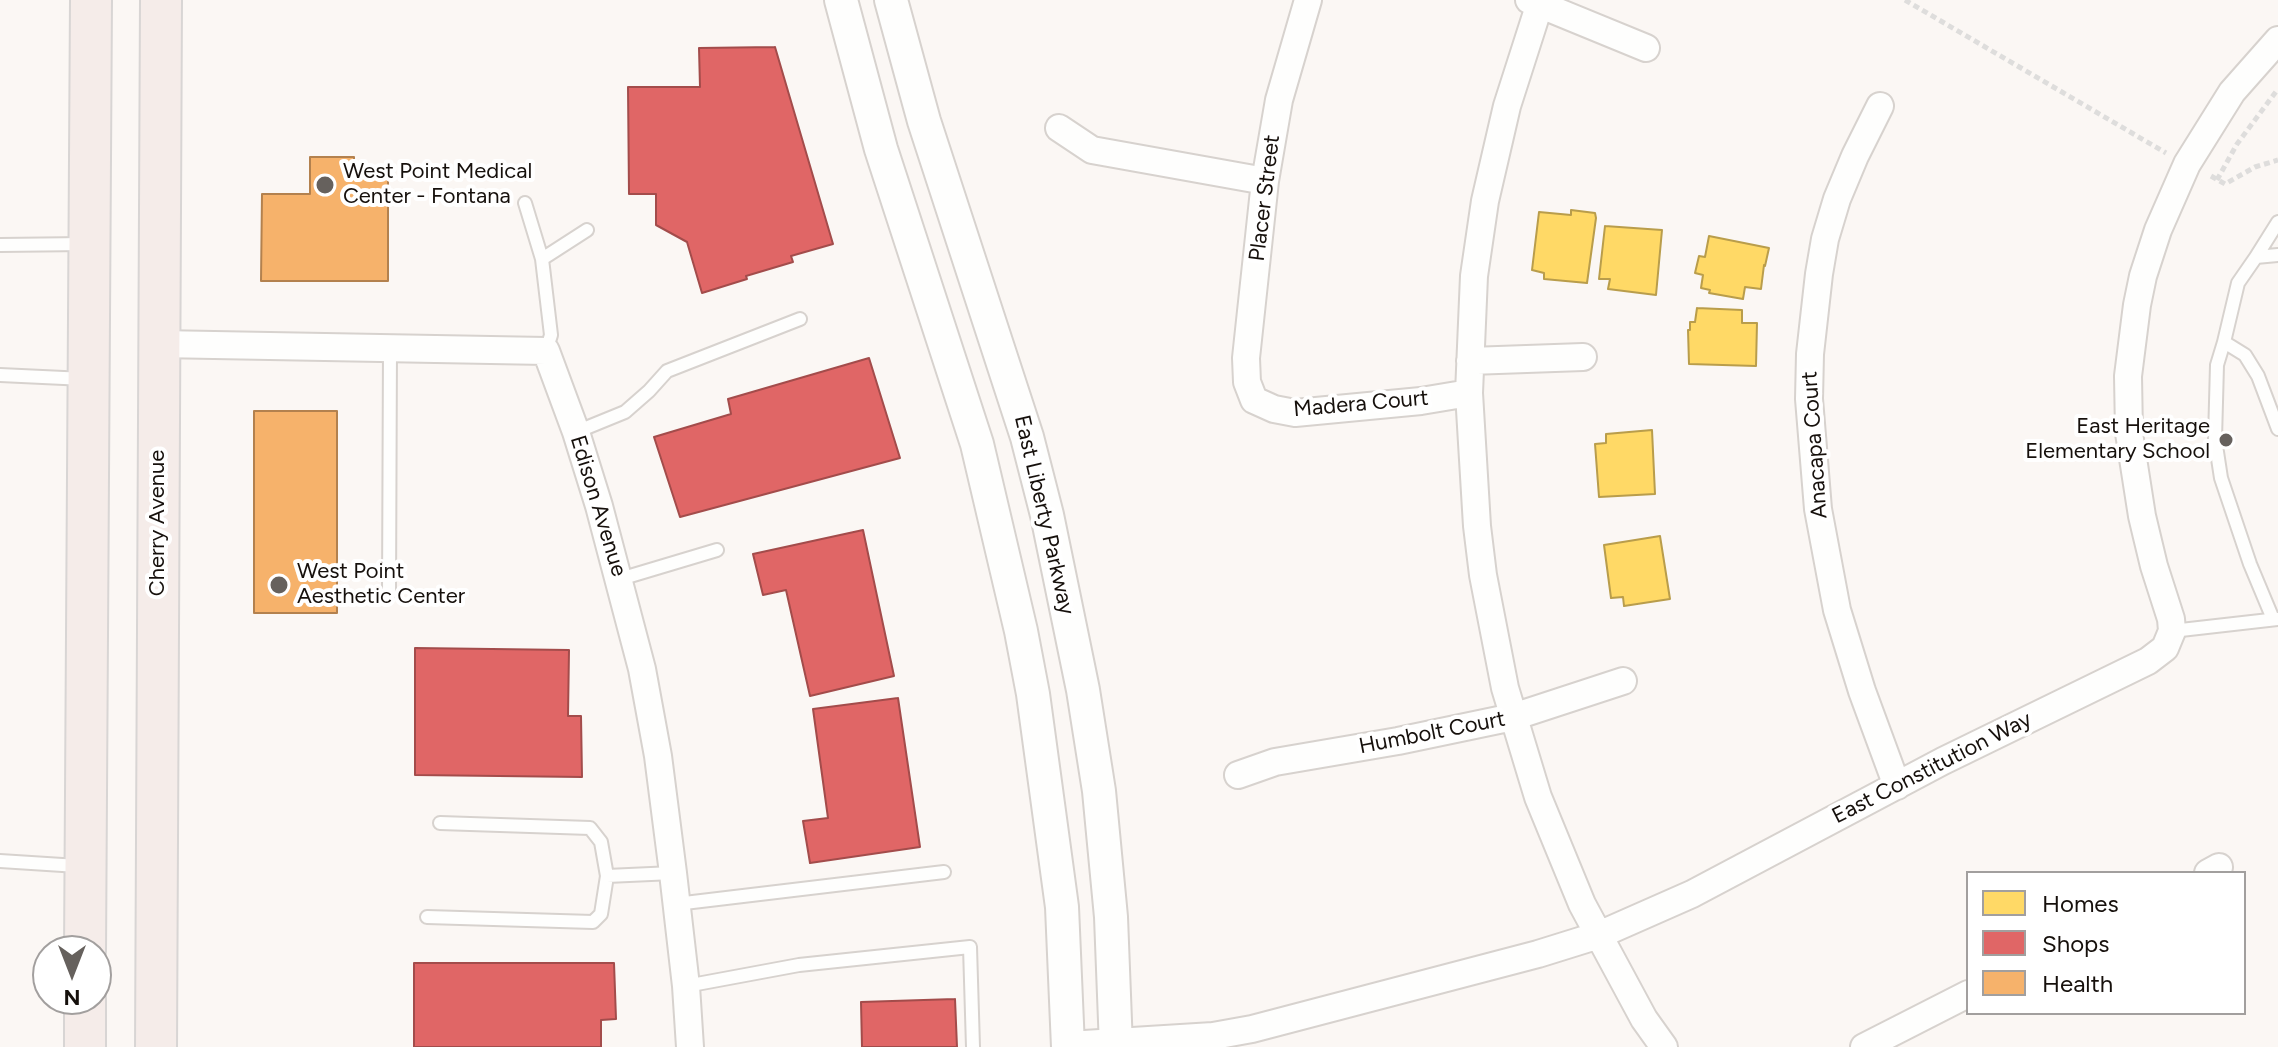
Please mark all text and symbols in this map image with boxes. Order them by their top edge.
street label: Placer Street [1244,133,1286,263]
place label: West Point Medical Center - Fontana [343,159,532,210]
marker: West Point Medical Center - Fontana [314,174,336,196]
street label: Anacapa Court [1797,370,1833,520]
street label: Madera Court [1292,385,1430,423]
street label: East Liberty Parkway [1008,413,1080,617]
place label: East Heritage Elementary School [2025,414,2210,466]
marker: East Heritage Elementary School [2217,431,2235,449]
street label: Edison Avenue [564,432,632,580]
street label: Cherry Avenue [145,450,171,596]
place label: West Point Aesthetic Center [297,559,465,610]
marker: West Point Aesthetic Center [268,574,290,596]
street label: Humbolt Court [1357,706,1507,760]
street label: East Constitution Way [1828,706,2036,830]
legend [1966,871,2246,1015]
text: Homes [2042,889,2119,918]
text: Shops [2042,929,2109,958]
north arrow [32,935,112,1015]
text: Health [2042,969,2113,998]
text: N [64,984,81,1011]

